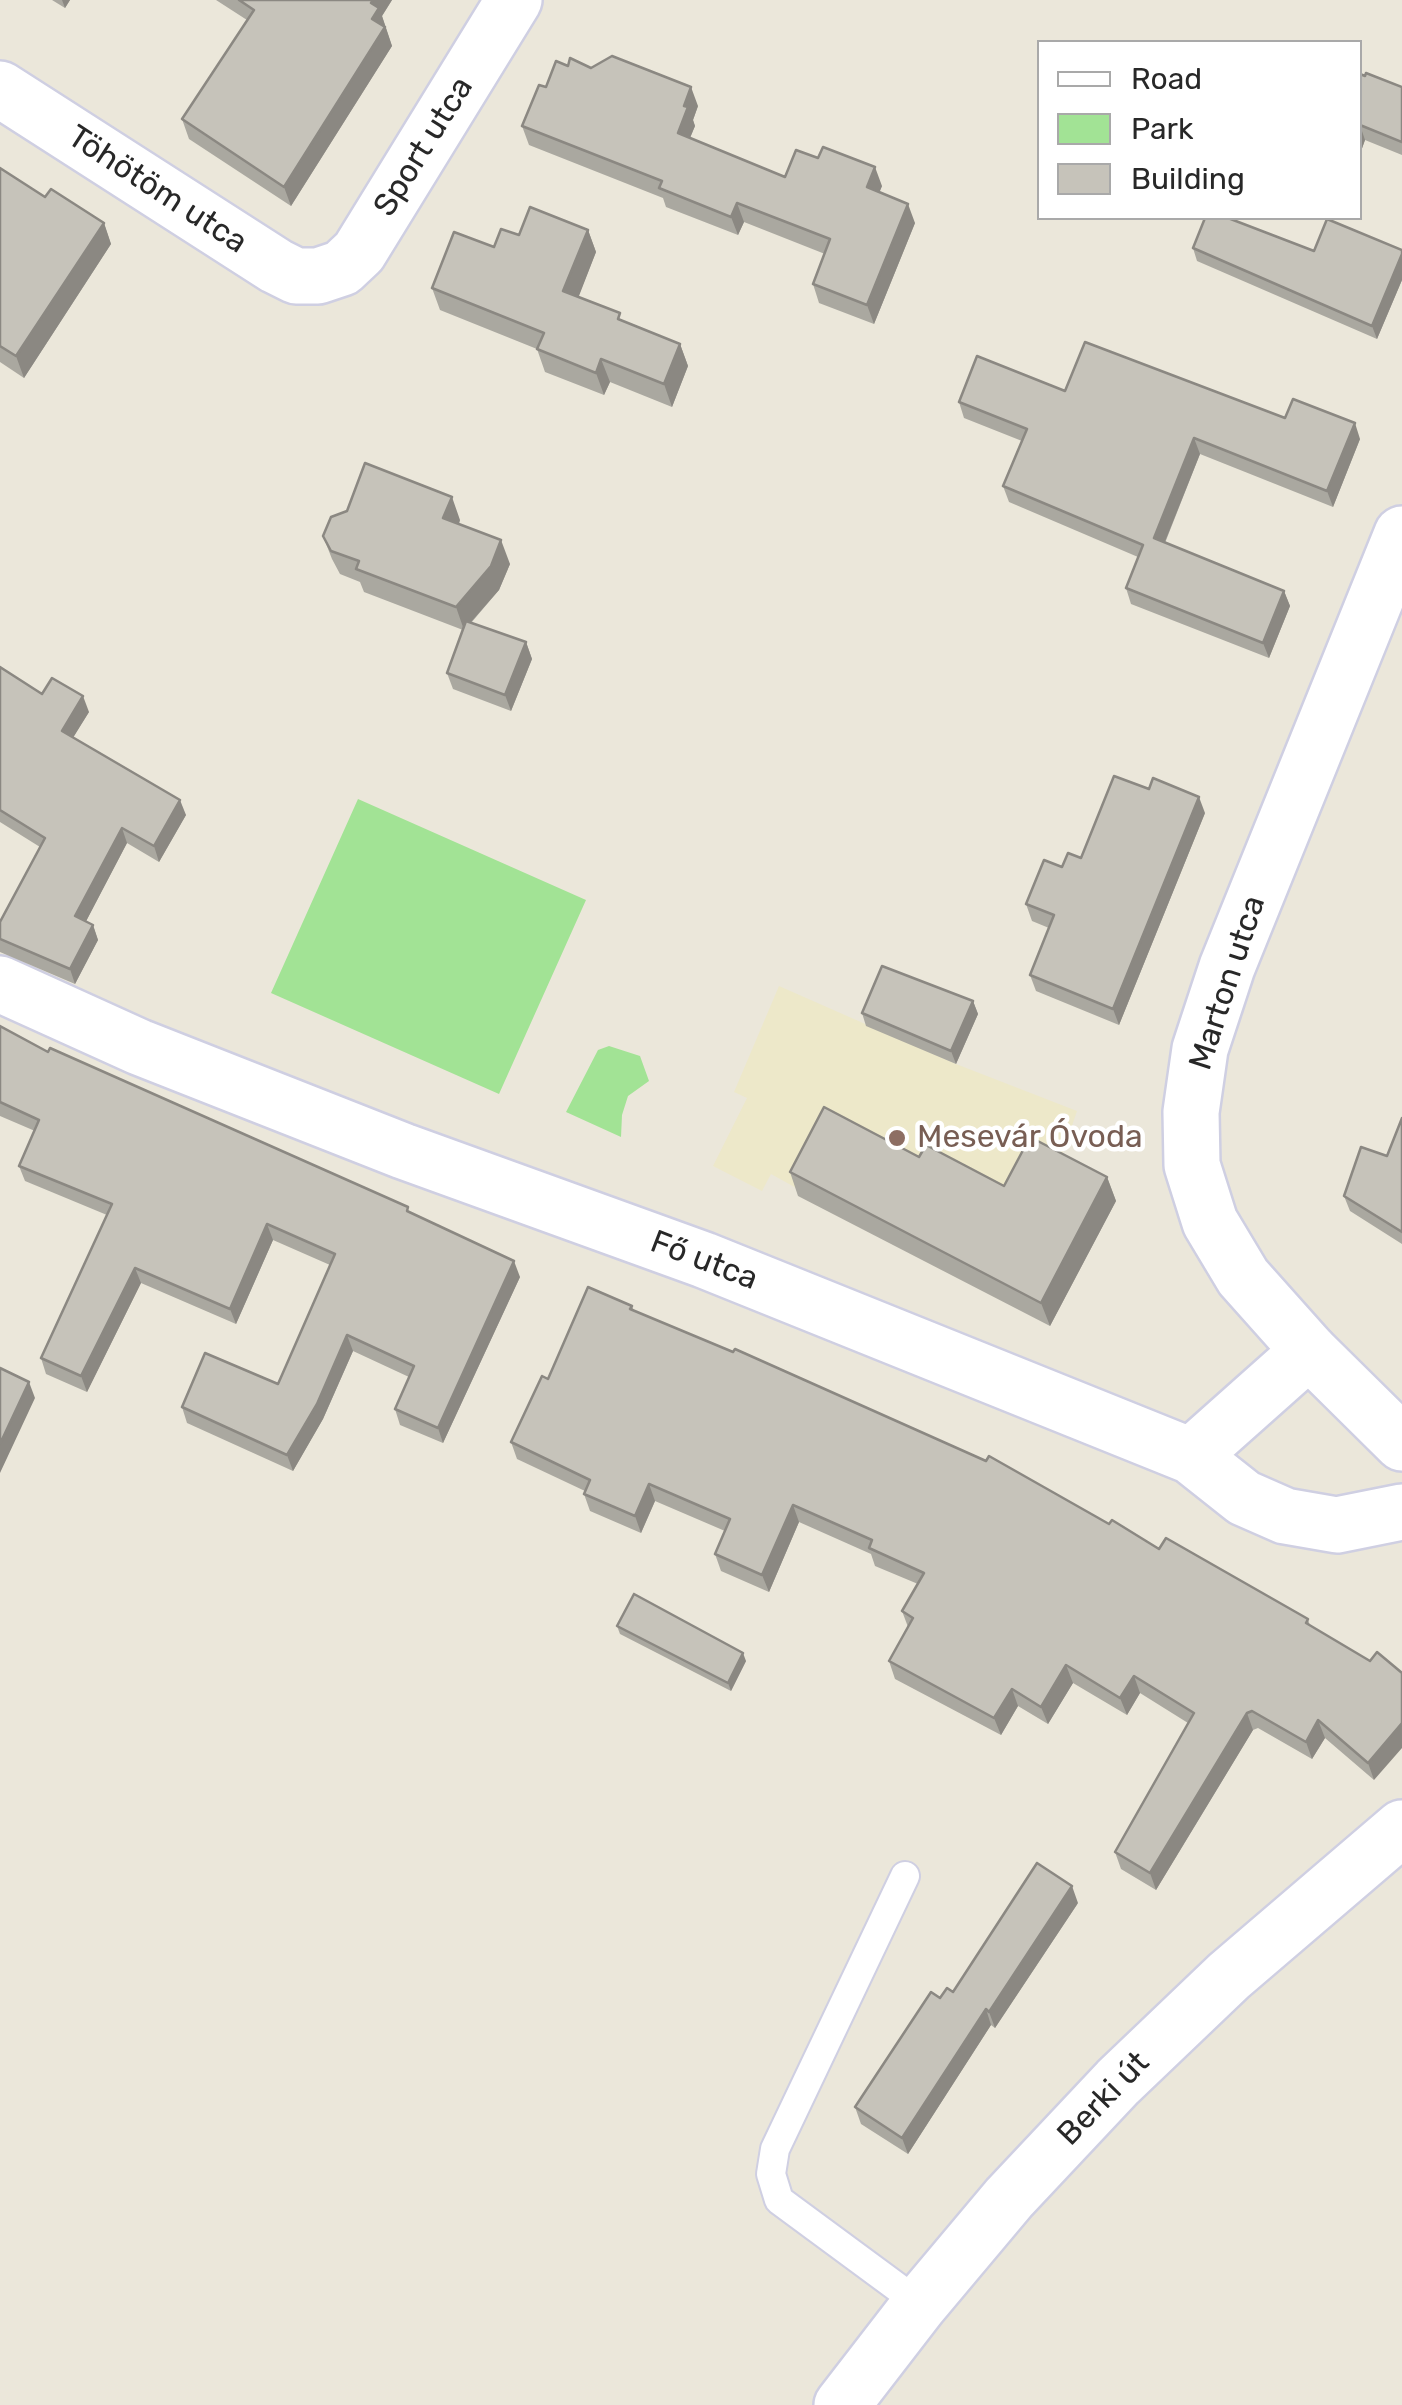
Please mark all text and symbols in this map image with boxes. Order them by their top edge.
legend [1037,40,1362,220]
text: Road [1131,61,1202,97]
street label: Sport utca [366,70,482,224]
text: Park [1131,111,1193,147]
street label: Töhötöm utca [60,118,254,262]
text: Building [1131,161,1245,197]
street label: Marton utca [1182,891,1274,1075]
place label: Mesevár Óvoda [917,1119,1143,1157]
marker: Mesevár Óvoda [886,1127,908,1149]
street label: Fő utca [645,1223,763,1299]
street label: Berki út [1050,2044,1158,2154]

